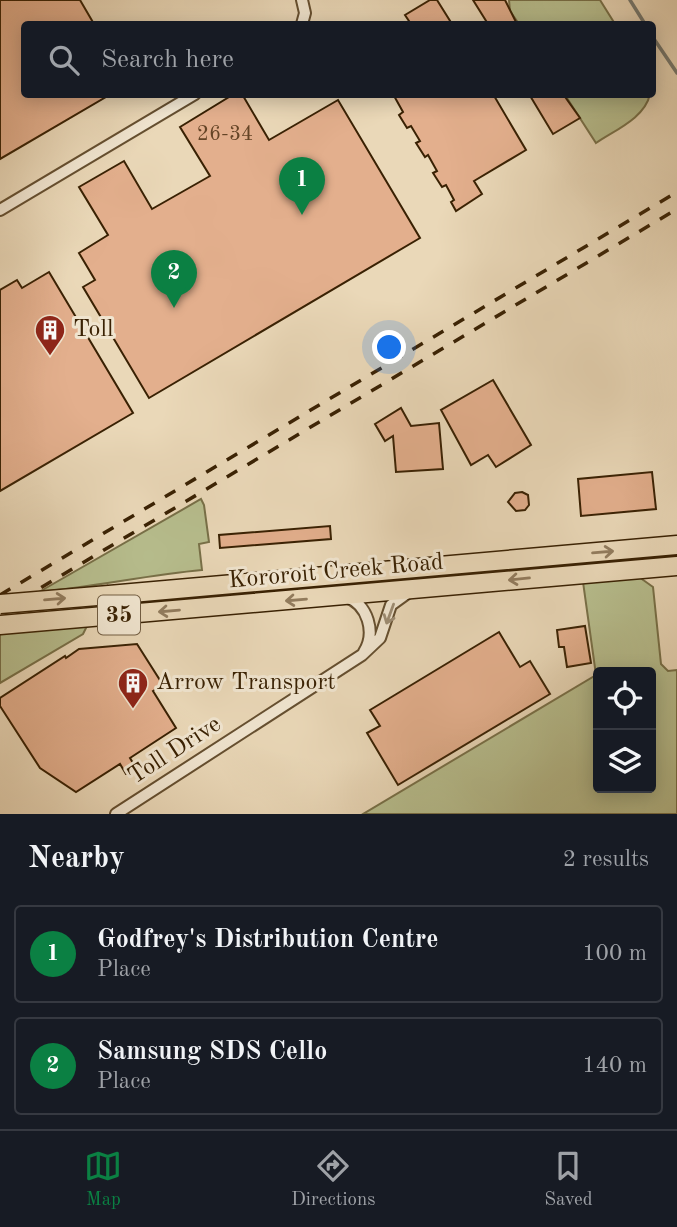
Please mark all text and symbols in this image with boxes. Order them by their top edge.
search box [21,21,656,98]
icon: search [45,41,83,79]
text: Search here [101,47,234,73]
house number: 26-34 [197,124,253,145]
pin: 1 [279,157,325,215]
pin: 2 [151,250,197,308]
building icon: Toll [33,313,67,357]
place label: Toll [73,318,113,342]
your location [372,330,406,364]
one-way arrow [591,545,613,558]
street label: Kororoit Creek Road [227,551,445,593]
one-way arrow [508,573,531,586]
one-way arrow [43,592,65,605]
one-way arrow [286,594,308,607]
road number: 35 [98,596,140,635]
one-way arrow [382,603,395,625]
one-way arrow [158,605,181,618]
building icon: Arrow Transport [116,666,150,710]
map controls [593,667,656,793]
button: locate [593,667,656,730]
place label: Arrow Transport [156,671,336,695]
street label: Toll Drive [125,712,225,790]
button: layers [593,730,656,793]
text: Nearby [28,844,125,874]
text: 2 results [563,848,649,871]
text: Godfrey's Distribution Centre [97,927,438,953]
text: 1 [46,942,60,965]
text: 100 m [582,942,647,965]
text: Place [97,958,151,981]
text: Samsung SDS Cello [97,1039,327,1065]
text: 2 [46,1054,60,1077]
text: 140 m [582,1054,647,1077]
text: Place [97,1070,151,1093]
tab: Map [84,1147,122,1212]
tab: Directions [291,1147,376,1212]
tab: Saved [544,1147,593,1212]

